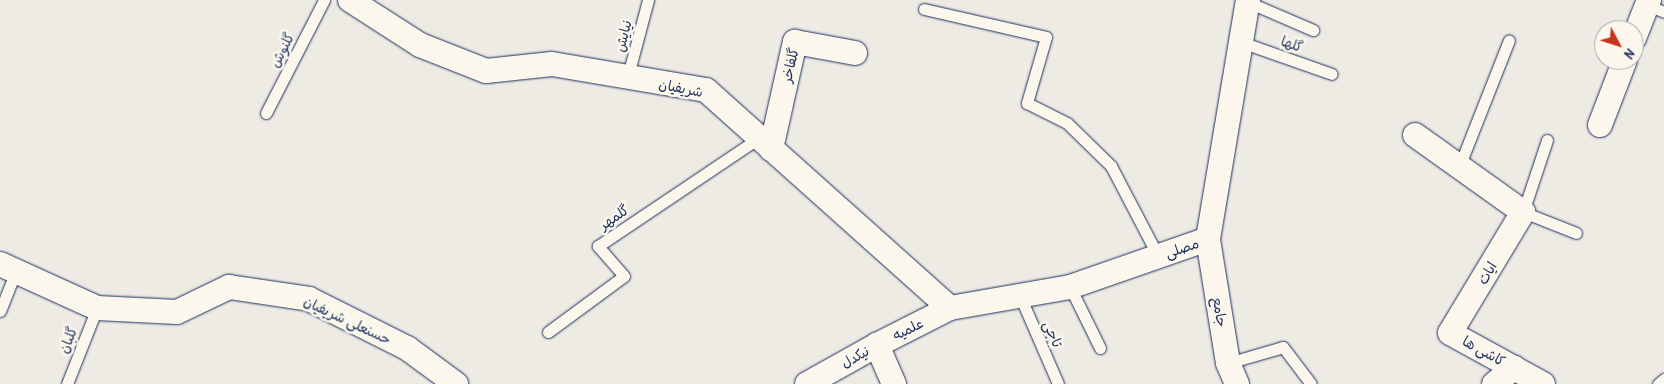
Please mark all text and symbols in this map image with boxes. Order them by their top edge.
street label: نیایش [611,18,635,54]
north arrow [1594,20,1644,70]
street label: گلنوش [266,30,298,70]
street label: گلها [1279,32,1305,56]
text: N [1620,45,1640,63]
street label: گلفاخر [778,46,802,84]
street label: شریفیان [657,75,705,101]
street label: گلمهر [596,201,632,233]
street label: مصلی [1163,234,1201,262]
street label: ایات [1474,259,1500,287]
street label: حسنعلی شریفیان [301,293,393,347]
street label: جامع [1209,296,1231,328]
street label: علمیه [890,314,926,344]
street label: تاجی [1040,318,1066,350]
street label: گلبان [55,324,81,356]
street label: کاشی ها [1460,332,1508,370]
street label: نیکدل [838,342,872,372]

